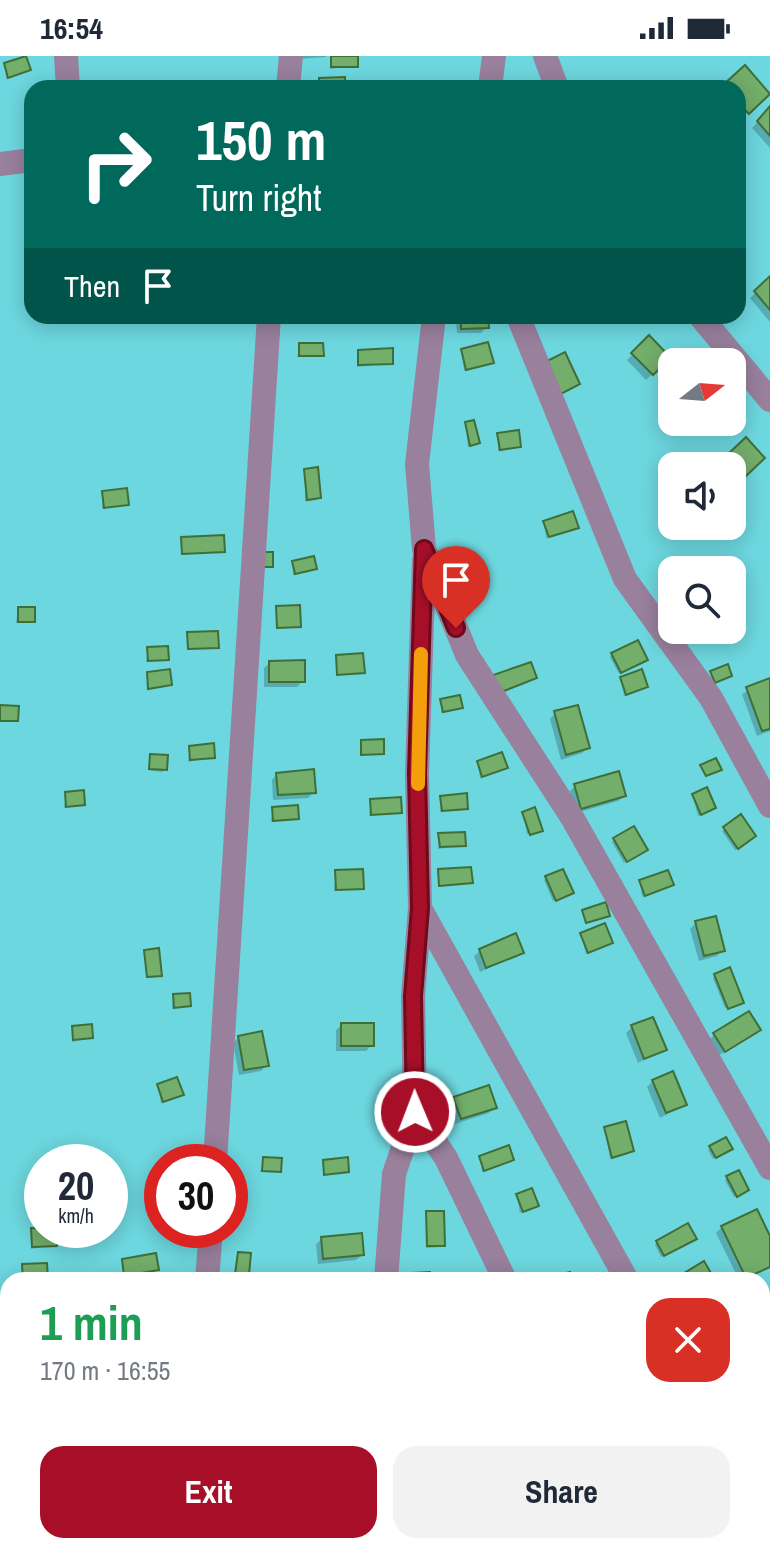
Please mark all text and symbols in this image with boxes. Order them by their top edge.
text: 16:54 [40,8,103,48]
text: 150 m [196,102,326,177]
icon: right [64,112,168,216]
text: Turn right [196,174,321,222]
icon: arrive [136,264,180,308]
text: Then [64,266,120,306]
north arrow [658,348,746,436]
map controls [658,348,746,644]
button: sound [658,452,746,540]
pin [422,546,490,628]
button: search [658,556,746,644]
icon: arrive [434,558,478,602]
position arrow [373,1070,457,1154]
speed limit sign: 30 [144,1144,248,1248]
text: 20 [58,1159,94,1212]
text: km/h [58,1202,94,1229]
text: 1 min [40,1290,143,1355]
button: close [646,1298,730,1382]
text: 170 m · 16:55 [40,1353,170,1388]
button: Exit [40,1446,377,1538]
button: Share [393,1446,730,1538]

